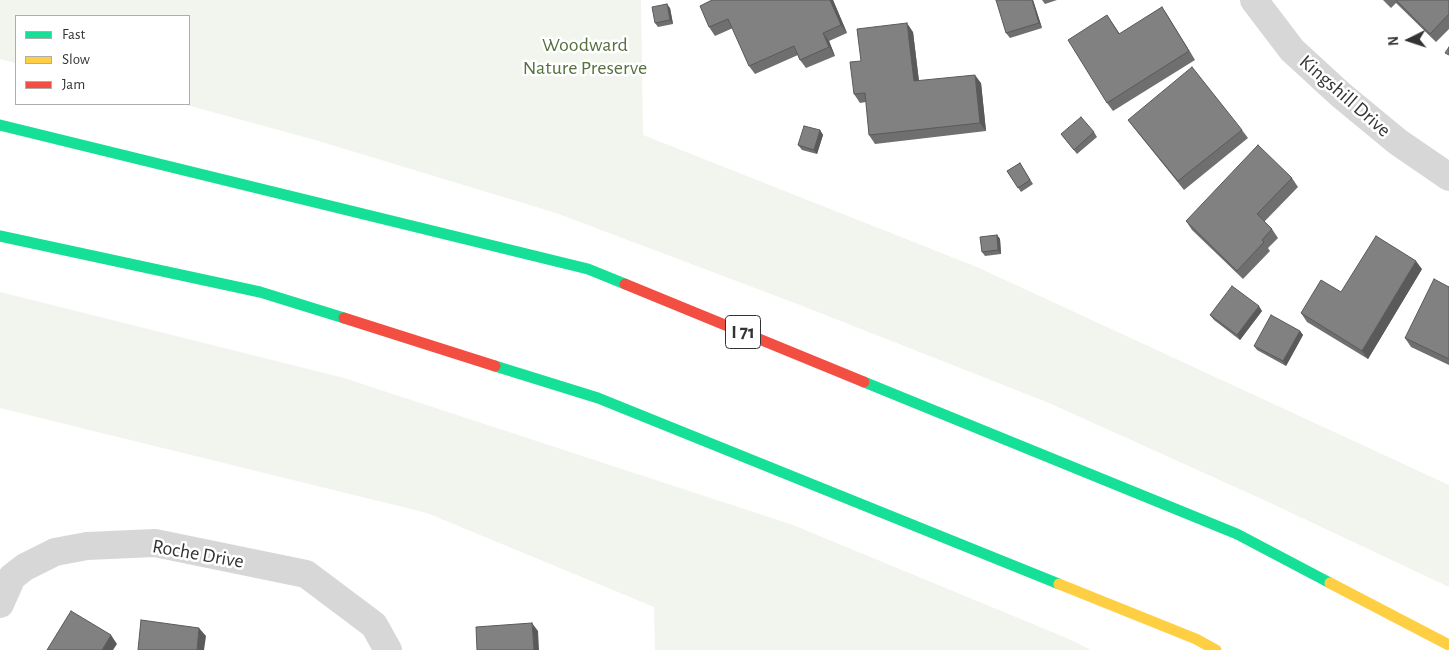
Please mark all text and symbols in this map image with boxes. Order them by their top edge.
legend [15,15,190,105]
north arrow [1384,15,1434,65]
text: Fast [62,27,85,42]
park label: Woodward Nature Preserve [523,33,647,80]
text: N [1387,36,1401,46]
street label: Kingshill Drive [1294,50,1396,142]
text: Slow [62,52,90,67]
text: Jam [62,77,85,92]
road number: I 71 [726,316,760,348]
street label: Roche Drive [150,534,246,574]

